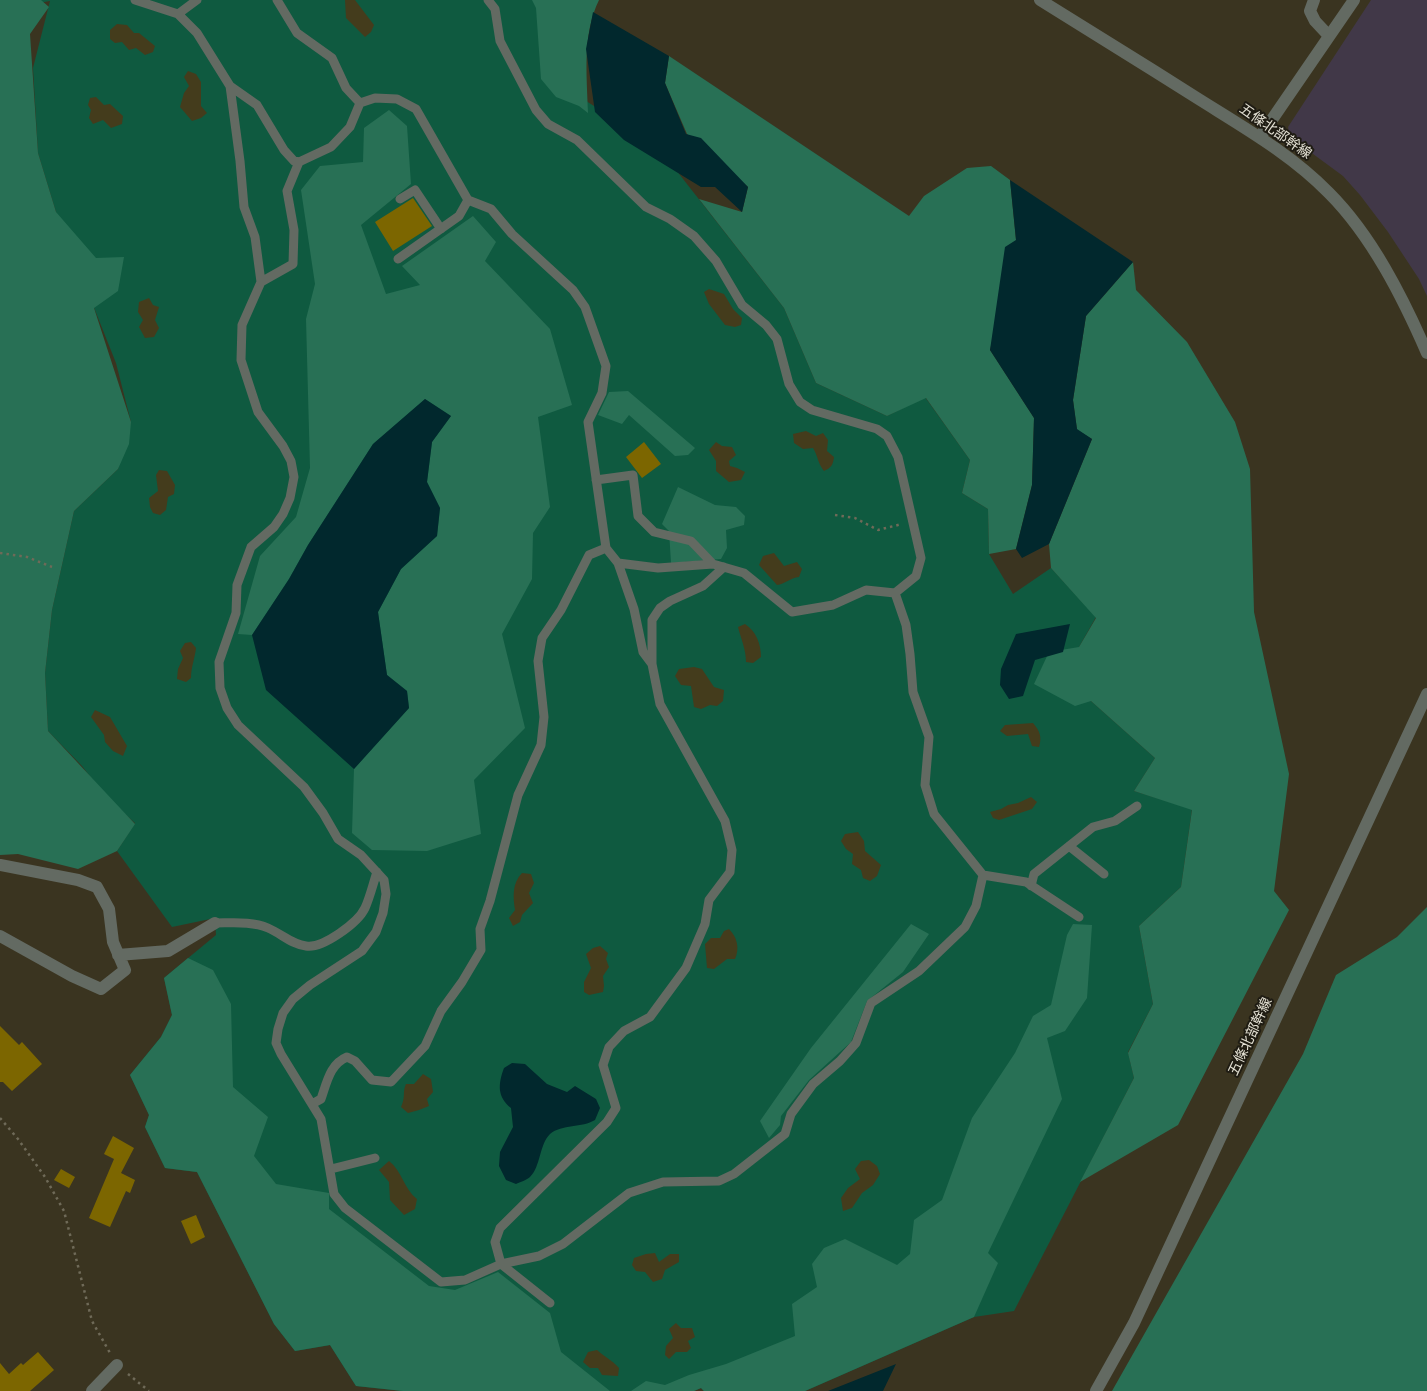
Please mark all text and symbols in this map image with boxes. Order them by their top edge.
street label: 五條北部幹線 [1236,101,1314,163]
street label: 五條北部幹線 [1226,995,1276,1079]

